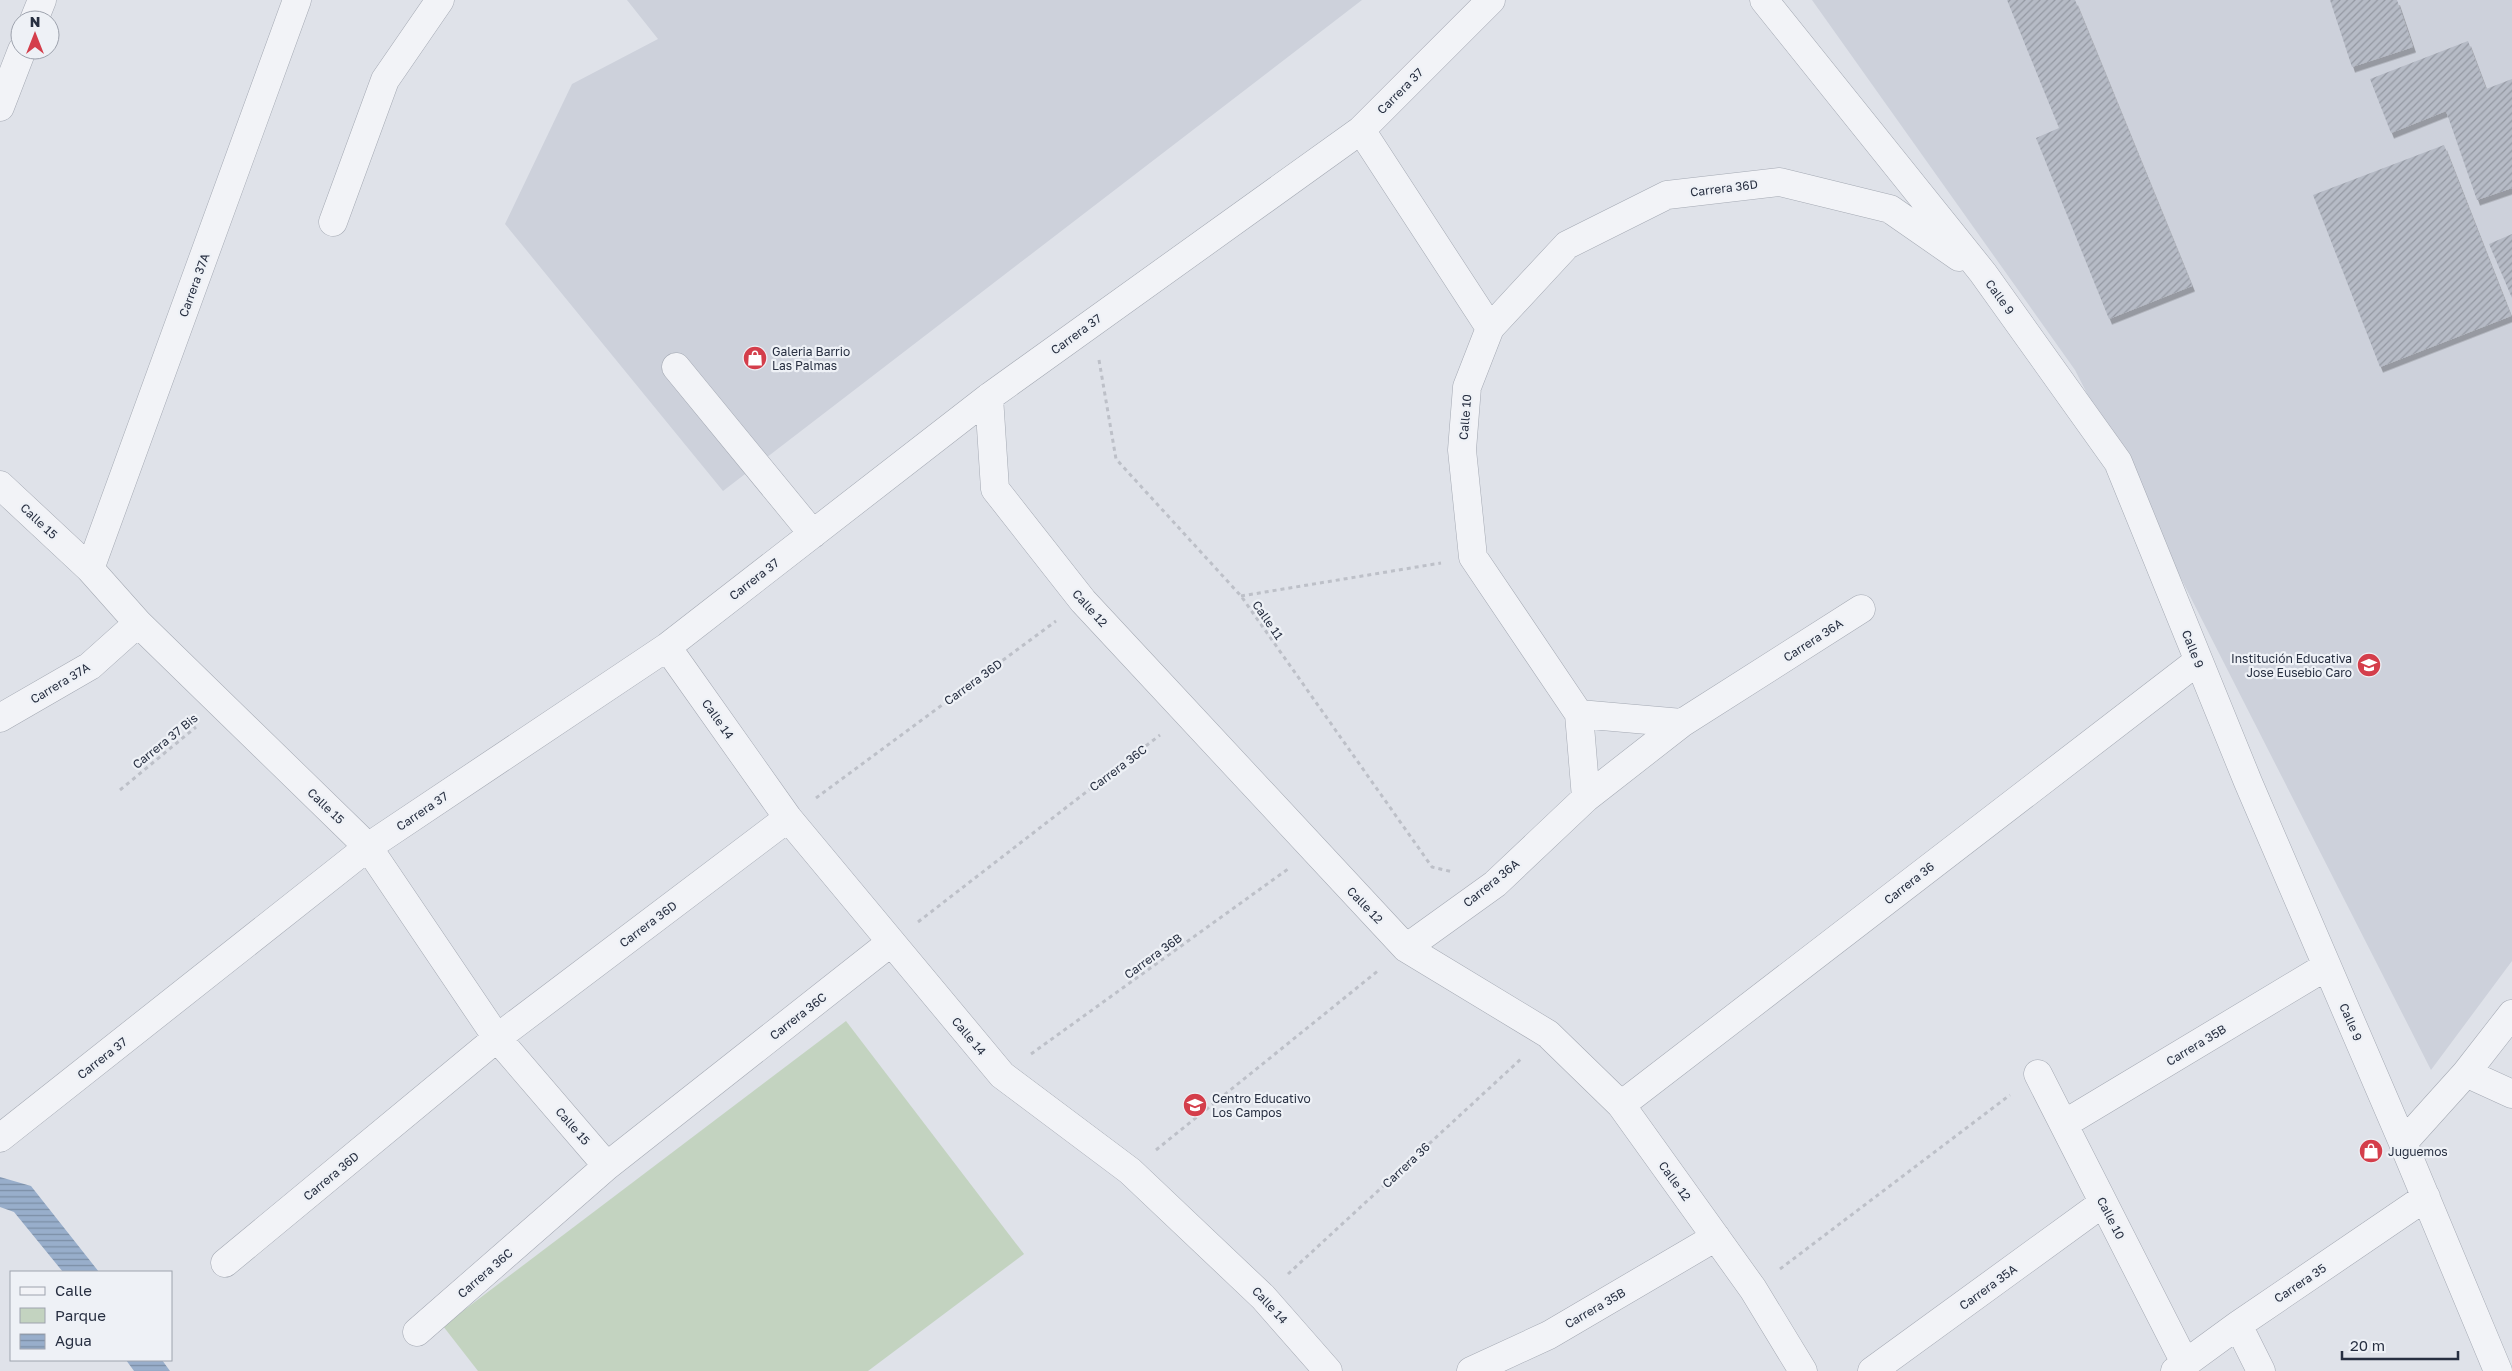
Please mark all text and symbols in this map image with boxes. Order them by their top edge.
north arrow [10,10,60,60]
text: N [30,13,40,30]
street label: Carrera 37 [1374,65,1426,117]
street label: Carrera 36D [1689,176,1759,200]
street label: Carrera 37A [176,251,212,319]
street label: Calle 9 [1982,277,2018,317]
street label: Carrera 37 [1048,311,1104,357]
place label: Galeria Barrio Las Palmas [772,344,850,373]
shop icon: Galeria Barrio Las Palmas [742,345,768,371]
street label: Calle 10 [1456,394,1474,440]
street label: Calle 15 [17,500,61,542]
street label: Carrera 37 [726,555,782,603]
street label: Calle 12 [1069,586,1111,630]
street label: Calle 11 [1249,598,1287,643]
street label: Carrera 36A [1780,615,1846,665]
street label: Calle 9 [2179,628,2207,670]
place label: Institución Educativa Jose Eusebio Caro [2231,651,2352,680]
school or university icon: Institución Educativa Jose Eusebio Caro [2356,652,2382,678]
street label: Carrera 36D [941,656,1005,708]
street label: Carrera 37A [27,659,93,707]
street label: Calle 14 [699,696,737,742]
street label: Carrera 37 Bis [129,710,201,772]
street label: Carrera 36C [1086,742,1150,794]
street label: Calle 15 [305,785,348,827]
street label: Carrera 37 [393,788,451,834]
street label: Carrera 36A [1460,856,1522,910]
street label: Carrera 36 [1881,859,1937,907]
street label: Calle 12 [1344,884,1386,927]
street label: Carrera 36D [616,897,680,951]
street label: Carrera 36B [1121,930,1185,982]
street label: Carrera 36C [767,989,829,1043]
street label: Calle 9 [2336,1001,2366,1043]
street label: Calle 14 [949,1014,989,1058]
street label: Carrera 35B [2163,1021,2229,1069]
street label: Carrera 37 [74,1034,130,1082]
place label: Centro Educativo Los Campos [1212,1091,1311,1120]
school or university icon: Centro Educativo Los Campos [1182,1092,1208,1118]
street label: Calle 15 [552,1104,594,1148]
shop icon: Juguemos [2358,1138,2384,1164]
street label: Carrera 36 [1379,1139,1433,1191]
place label: Juguemos [2388,1144,2448,1159]
street label: Carrera 36D [300,1148,362,1204]
street label: Calle 12 [1656,1158,1694,1204]
street label: Calle 10 [2094,1194,2128,1242]
street label: Carrera 36C [454,1245,516,1301]
street label: Carrera 35 [2271,1260,2329,1306]
street label: Carrera 35A [1956,1261,2020,1313]
legend [10,1271,172,1361]
text: Calle [55,1281,92,1299]
street label: Calle 14 [1249,1283,1291,1327]
street label: Carrera 35B [1562,1285,1628,1331]
text: Parque [55,1306,106,1324]
scale bar [2342,1328,2458,1360]
text: Agua [55,1331,92,1349]
text: 20 m [2350,1336,2385,1354]

